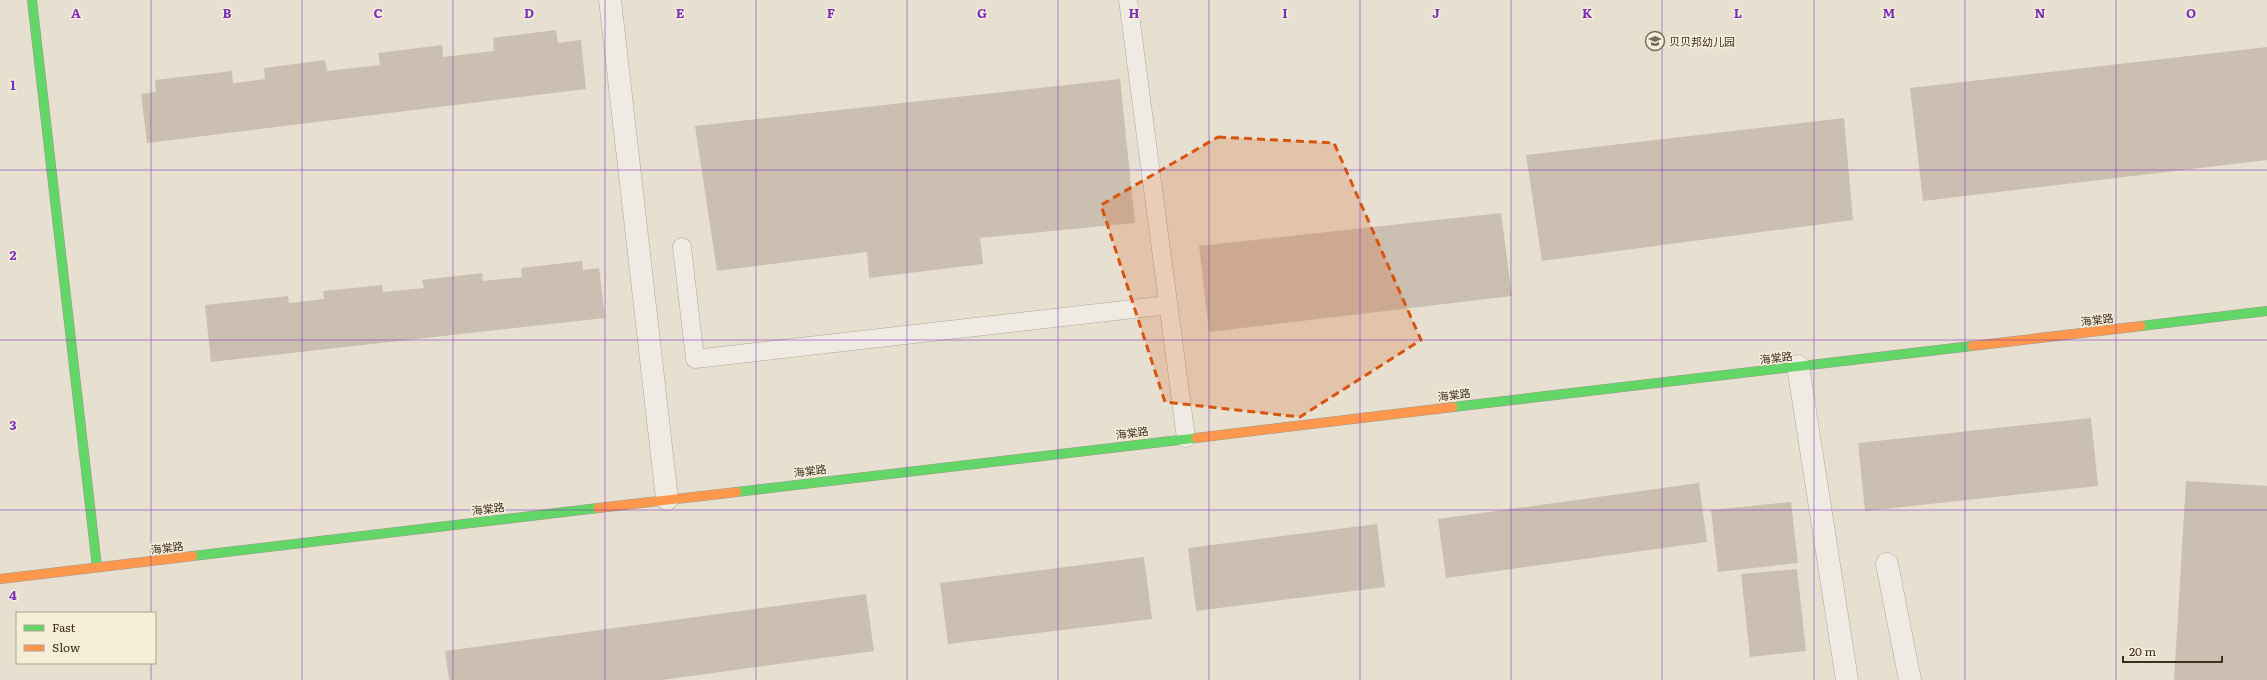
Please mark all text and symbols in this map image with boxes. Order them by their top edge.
text: A [71,3,81,22]
text: B [223,3,232,22]
text: C [373,3,383,22]
text: D [524,3,534,22]
text: E [676,3,685,22]
text: F [827,3,835,22]
text: G [977,3,987,22]
text: H [1129,3,1140,22]
text: I [1282,3,1288,22]
text: J [1432,3,1440,22]
text: K [1582,3,1593,22]
text: L [1734,3,1742,22]
text: M [1883,3,1896,22]
text: N [2035,3,2046,22]
text: O [2186,3,2196,22]
school or university icon: 贝贝邦幼儿园 [1644,30,1666,52]
place label: 贝贝邦幼儿园 [1669,33,1735,49]
text: 1 [10,75,16,94]
text: 2 [10,245,17,264]
street label: 海棠路 [2080,309,2114,329]
street label: 海棠路 [1759,347,1793,367]
street label: 海棠路 [1437,384,1471,404]
text: 3 [9,415,17,434]
street label: 海棠路 [1115,422,1149,442]
street label: 海棠路 [793,460,827,480]
street label: 海棠路 [471,498,505,518]
street label: 海棠路 [150,537,184,557]
text: 4 [9,585,17,604]
legend [16,612,156,664]
text: Fast [52,618,76,636]
text: Slow [52,638,81,656]
scale bar [2123,638,2222,664]
text: 20 m [2129,642,2156,660]

